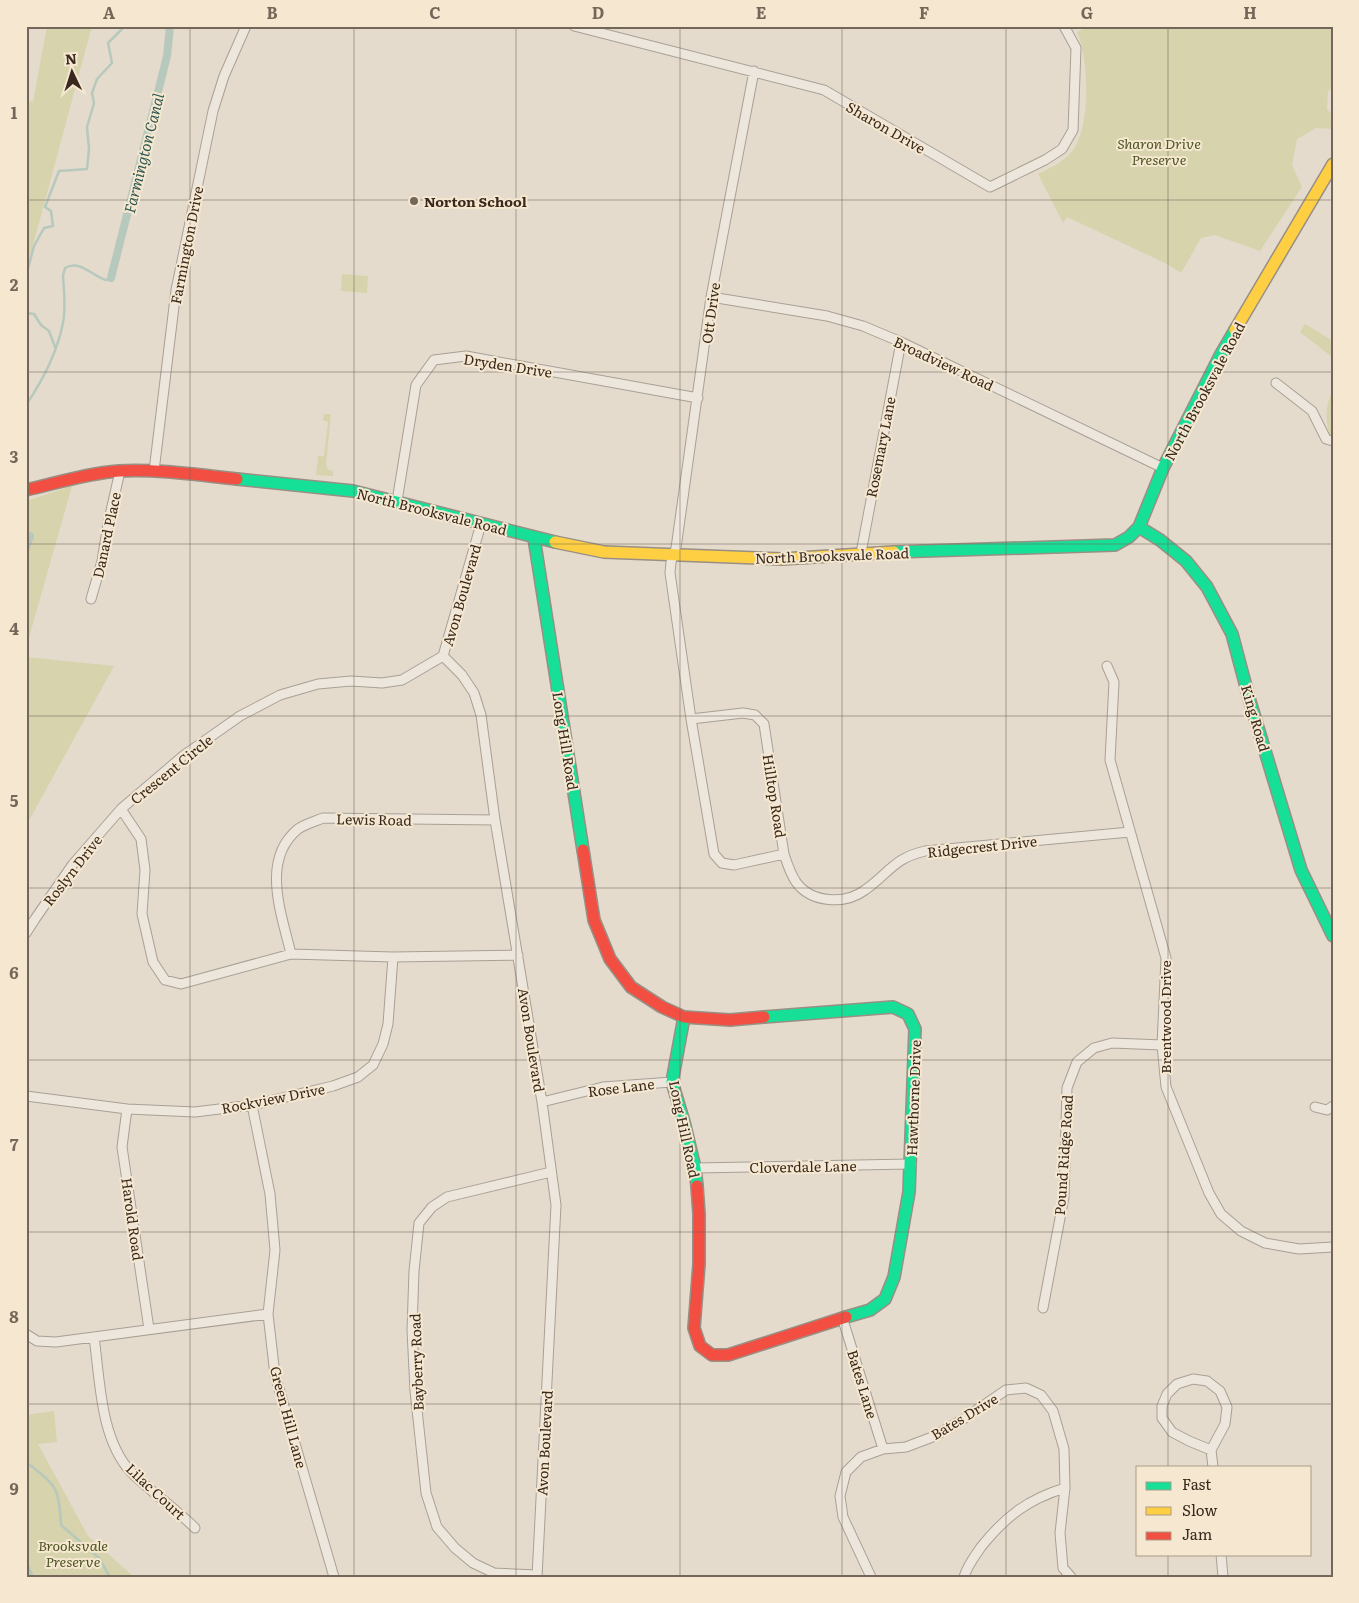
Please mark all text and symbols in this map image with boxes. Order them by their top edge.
text: A [103,0,115,24]
text: B [266,0,278,24]
text: C [429,0,441,24]
text: D [592,0,604,24]
text: E [756,0,767,24]
text: F [919,0,929,24]
text: G [1081,0,1093,24]
text: H [1243,0,1257,24]
north arrow [48,48,98,98]
text: N [64,48,78,68]
water label: Farmington Canal [117,90,169,216]
street label: Sharon Drive [843,96,929,158]
text: 1 [11,100,18,124]
park label: Sharon Drive Preserve [1117,133,1201,169]
street label: Farmington Drive [165,184,207,306]
place label: Norton School [424,191,527,211]
marker: Norton School [408,195,420,207]
text: 2 [10,272,19,296]
street label: Ott Drive [696,281,724,345]
street label: North Brooksvale Road [1159,318,1249,464]
street label: Broadview Road [891,331,998,395]
street label: Dryden Drive [462,348,554,382]
street label: Rosemary Lane [860,395,900,499]
text: 3 [10,444,19,468]
street label: North Brooksvale Road [355,483,510,539]
street label: Danard Place [87,490,125,580]
street label: Avon Boulevard [437,541,485,648]
street label: North Brooksvale Road [755,542,910,568]
text: 4 [9,616,19,640]
street label: King Road [1237,682,1275,754]
street label: Long Hill Road [548,690,584,792]
street label: Crescent Circle [126,730,216,808]
street label: Hilltop Road [758,753,792,840]
text: 5 [10,788,19,812]
street label: Lewis Road [336,808,413,830]
street label: Roslyn Drive [38,830,106,910]
street label: Ridgecrest Drive [926,830,1038,862]
text: 6 [9,960,19,984]
street label: Brentwood Drive [1155,960,1175,1074]
street label: Avon Boulevard [514,986,550,1094]
street label: Hawthorne Drive [901,1039,925,1157]
street label: Rose Lane [587,1073,655,1101]
street label: Rockview Drive [220,1078,326,1118]
street label: Long Hill Road [665,1078,705,1180]
street label: Pound Ridge Road [1049,1094,1077,1216]
text: 7 [10,1132,19,1156]
street label: Cloverdale Lane [749,1155,857,1177]
street label: Harold Road [117,1176,149,1262]
text: 8 [9,1304,19,1328]
street label: Bayberry Road [404,1313,428,1411]
street label: Bates Lane [843,1347,883,1421]
street label: Green Hill Lane [266,1364,312,1470]
street label: Bates Drive [927,1388,1001,1444]
street label: Avon Boulevard [531,1389,557,1496]
street label: Lilac Court [122,1458,190,1524]
legend [1136,1466,1312,1556]
text: Fast [1182,1472,1211,1495]
text: 9 [9,1476,19,1500]
text: Slow [1182,1498,1217,1521]
text: Jam [1182,1522,1213,1545]
park label: Brooksvale Preserve [38,1535,108,1571]

